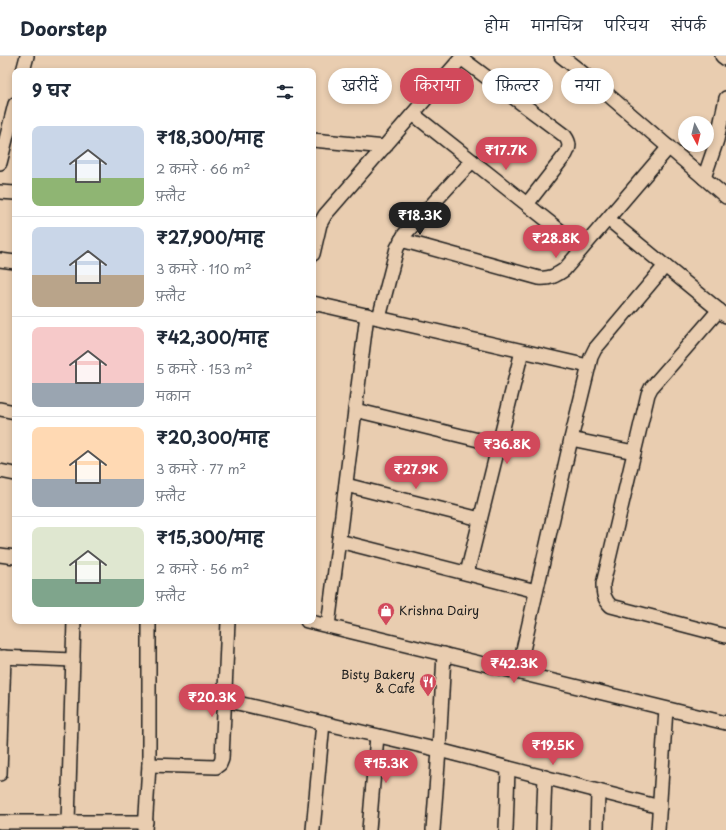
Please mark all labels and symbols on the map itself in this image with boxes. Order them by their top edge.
north arrow [678,116,714,152]
pin: ₹17.7K [473,137,539,171]
pin: ₹18.3K [387,202,453,236]
pin: ₹28.8K [523,225,589,259]
pin: ₹36.8K [474,431,540,465]
pin: ₹27.9K [383,456,449,490]
shop icon: Krishna Dairy [376,601,396,626]
place label: Krishna Dairy [399,601,479,619]
pin: ₹42.3K [481,650,547,684]
place label: Bisty Bakery & Cafe [341,665,415,697]
restaurant icon: Bisty Bakery & Cafe [418,672,438,697]
pin: ₹20.3K [179,684,245,718]
pin: ₹19.5K [520,732,586,766]
pin: ₹15.3K [353,750,419,784]

